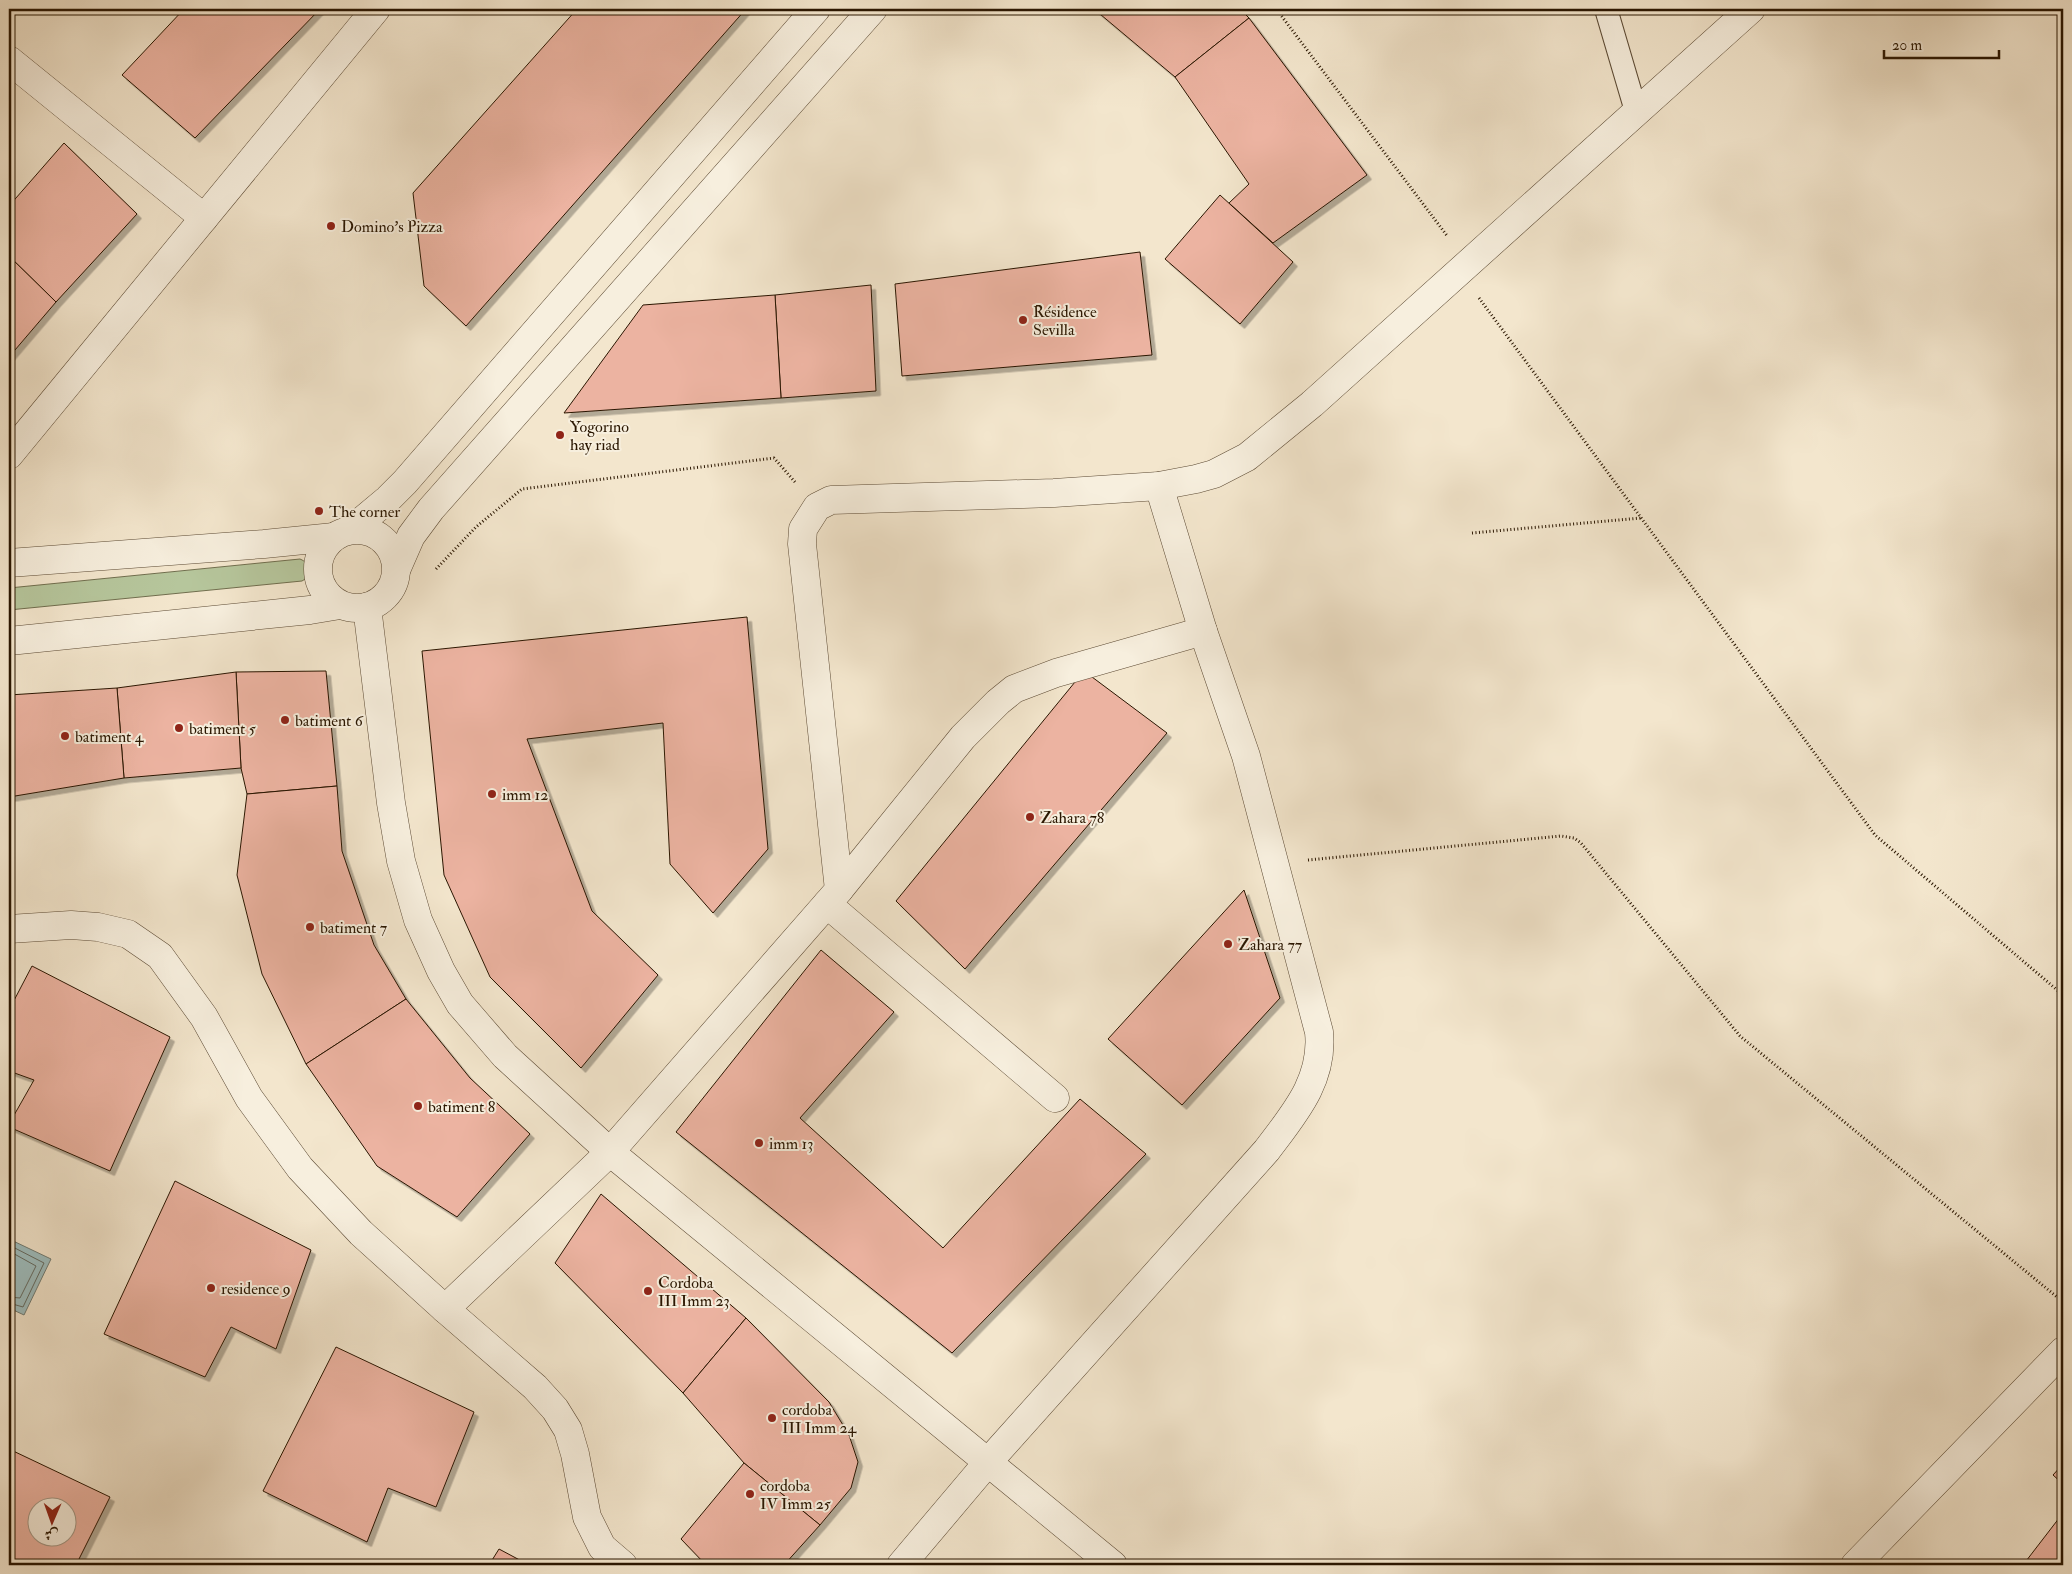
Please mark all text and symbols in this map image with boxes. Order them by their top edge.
scale bar [1884,28,2000,60]
text: 20 m [1892,36,1922,55]
place label: Domino’s Pizza [341,217,443,237]
marker: Domino’s Pizza [325,220,337,232]
place label: Résidence Sevilla [1033,302,1097,340]
marker: Résidence Sevilla [1017,314,1029,326]
place label: Yogorino hay riad [570,417,629,455]
marker: Yogorino hay riad [554,429,566,441]
place label: The corner [329,502,400,522]
marker: The corner [313,505,325,517]
place label: batiment 6 [295,711,364,731]
marker: batiment 6 [279,714,291,726]
place label: batiment 5 [189,719,256,739]
marker: batiment 5 [173,722,185,734]
place label: batiment 4 [75,727,145,747]
marker: batiment 4 [59,730,71,742]
place label: imm 12 [502,785,548,805]
marker: imm 12 [486,788,498,800]
place label: Zahara 78 [1040,808,1105,828]
marker: Zahara 78 [1024,811,1036,823]
place label: batiment 7 [320,918,388,938]
marker: batiment 7 [304,921,316,933]
place label: Zahara 77 [1238,935,1303,955]
marker: Zahara 77 [1222,938,1234,950]
place label: batiment 8 [428,1097,496,1117]
marker: batiment 8 [412,1100,424,1112]
place label: imm 13 [769,1134,813,1154]
marker: imm 13 [753,1137,765,1149]
place label: Cordoba III Imm 23 [658,1273,730,1311]
place label: residence 9 [221,1279,291,1299]
marker: residence 9 [205,1282,217,1294]
marker: Cordoba III Imm 23 [642,1285,654,1297]
place label: cordoba III Imm 24 [782,1400,858,1438]
marker: cordoba III Imm 24 [766,1412,778,1424]
place label: cordoba IV Imm 25 [760,1476,831,1514]
marker: cordoba IV Imm 25 [744,1488,756,1500]
north arrow [28,1496,78,1546]
text: ش [44,1526,59,1543]

